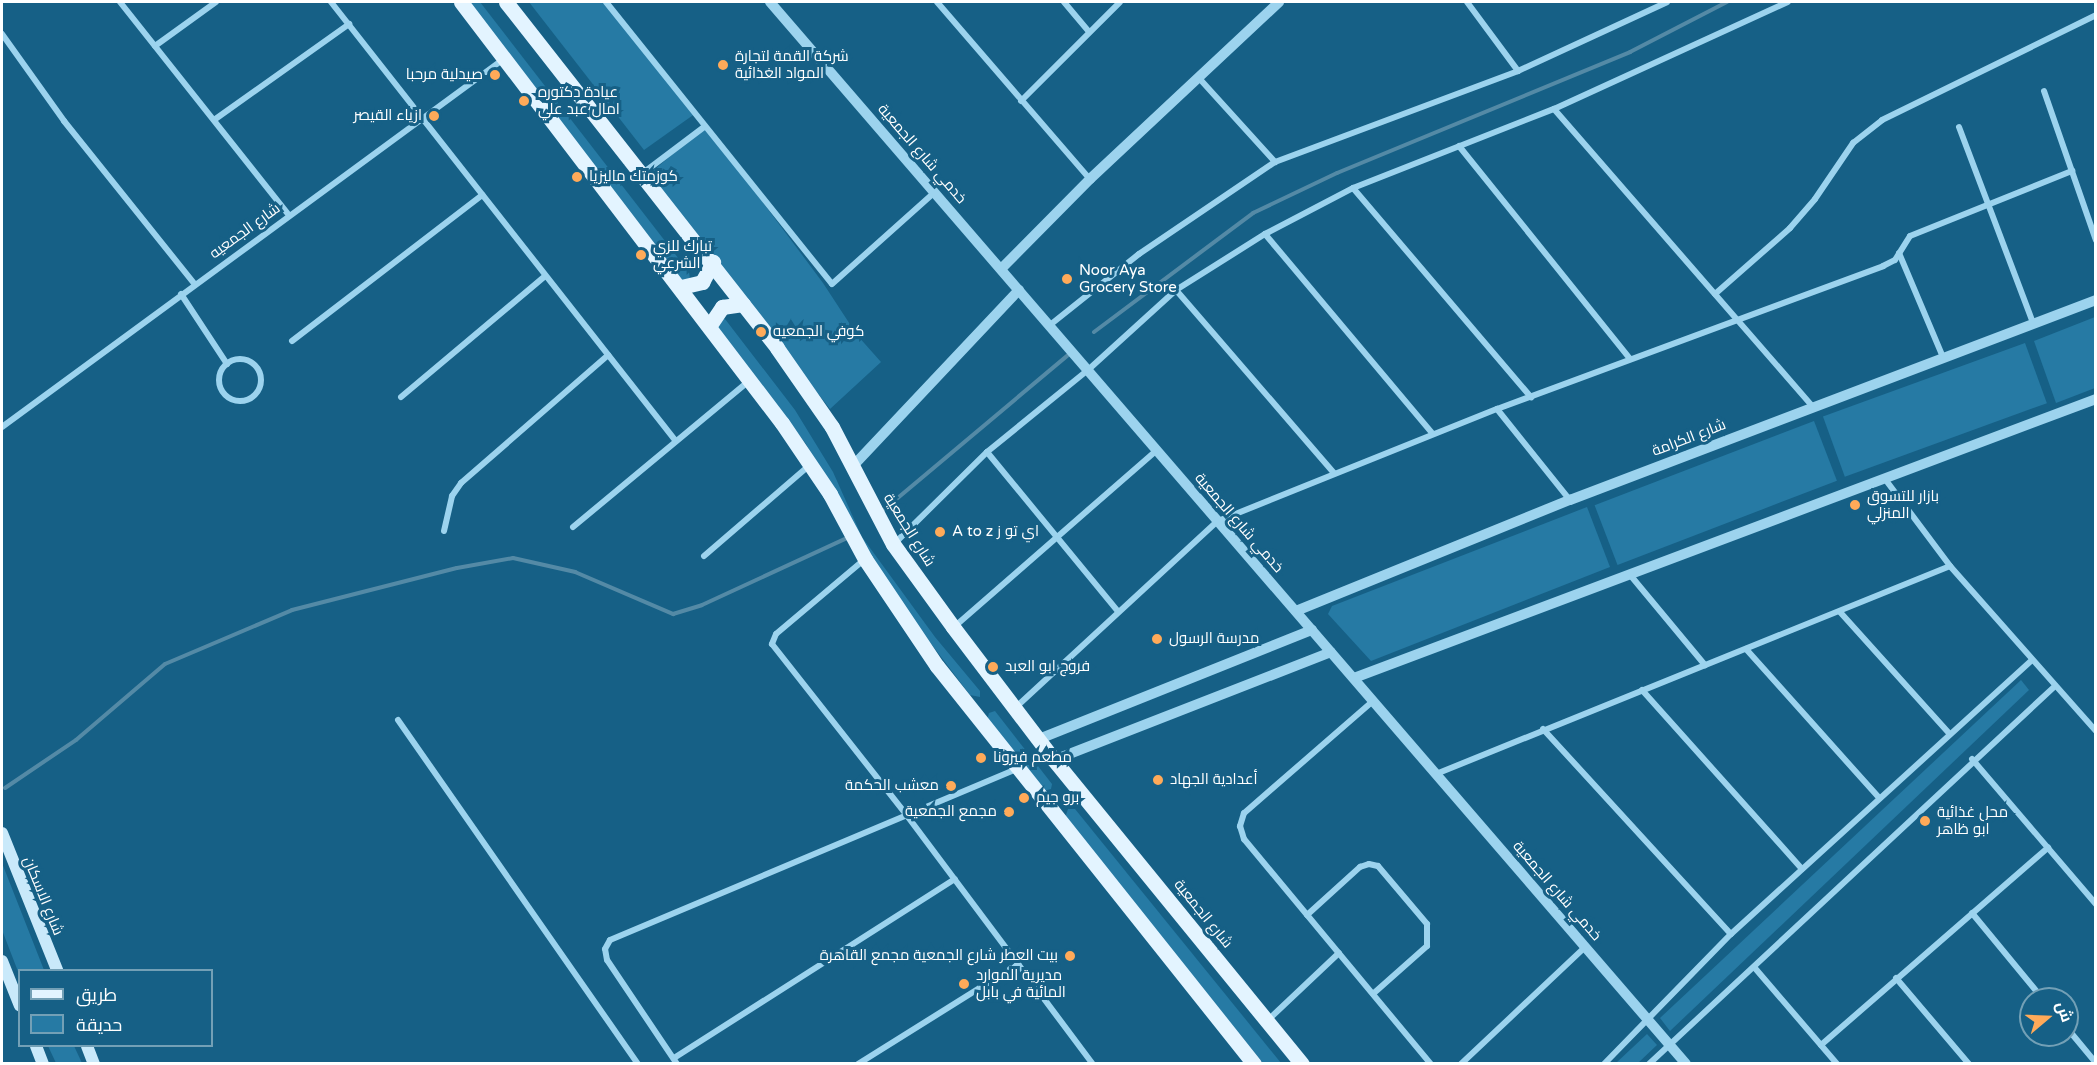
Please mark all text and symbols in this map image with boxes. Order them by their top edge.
place label: شركة القمة لتجارة المواد الغذائية [735,47,849,82]
marker: شركة القمة لتجارة المواد الغذائية [716,58,730,72]
place label: صيدلية مرحبا [406,66,483,84]
marker: صيدلية مرحبا [488,68,502,82]
place label: عيادة دكتوره امال عبد علي [538,83,620,118]
marker: عيادة دكتوره امال عبد علي [515,92,533,110]
street label: خدمي شارع الجمعية [874,101,970,207]
place label: ازياء القيصر [353,107,422,125]
marker: ازياء القيصر [427,109,441,123]
place label: كوزمتك ماليزيا [589,168,678,186]
marker: كوزمتك ماليزيا [570,170,584,184]
street label: شارع الجمعيه [206,199,284,263]
place label: تبارك للزي الشرعي [653,237,712,272]
marker: تبارك للزي الشرعي [634,248,648,262]
place label: Noor Aya Grocery Store [1079,261,1177,296]
marker: Noor Aya Grocery Store [1060,272,1074,286]
place label: كوفي الجمعيه [773,323,864,341]
marker: كوفي الجمعيه [754,325,768,339]
street label: شارع الكرامة [1649,416,1729,460]
street label: خدمي شارع الجمعية [1191,470,1287,576]
place label: بازار للتسوق المنزلي [1867,487,1939,522]
street label: شارع الجمعية [879,490,939,570]
marker: بازار للتسوق المنزلي [1848,498,1862,512]
place label: A to z اي تو ز [952,523,1039,541]
marker: A to z اي تو ز [933,525,947,539]
place label: مدرسة الرسول [1169,630,1259,648]
marker: مدرسة الرسول [1150,632,1164,646]
place label: فروج ابو العبد [1005,658,1090,676]
marker: فروج ابو العبد [986,660,1000,674]
place label: مطعم فيرونا [993,749,1072,767]
marker: مطعم فيرونا [974,751,988,765]
place label: أعدادية الجهاد [1170,771,1258,789]
marker: أعدادية الجهاد [1151,773,1165,787]
place label: معشب الحكمة [845,777,939,795]
marker: معشب الحكمة [944,779,958,793]
place label: برو جيم [1036,789,1079,807]
marker: برو جيم [1017,791,1031,805]
place label: مجمع الجمعية [905,803,997,821]
place label: محل غذائية ابو ظاهر [1937,803,2008,838]
marker: مجمع الجمعية [1002,805,1016,819]
marker: محل غذائية ابو ظاهر [1918,814,1932,828]
street label: خدمي شارع الجمعية [1509,838,1605,944]
street label: شارع الاسكان [19,854,67,938]
street label: شارع الجمعية [1170,876,1236,952]
place label: بيت العطر شارع الجمعية مجمع القاهرة [820,947,1058,965]
marker: بيت العطر شارع الجمعية مجمع القاهرة [1063,949,1077,963]
place label: مديرية الموارد المائية في بابل [976,966,1066,1001]
legend [18,969,213,1047]
marker: مديرية الموارد المائية في بابل [957,977,971,991]
text: طريق [76,984,117,1006]
north arrow [2019,987,2079,1047]
text: ش [2051,999,2077,1025]
text: حديقة [76,1014,122,1036]

